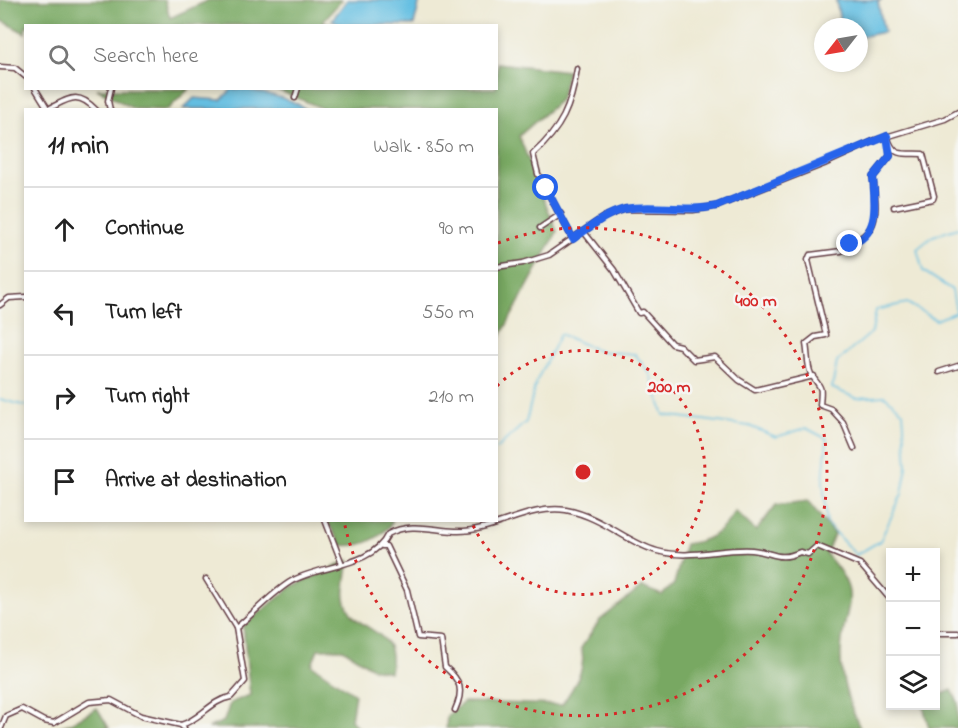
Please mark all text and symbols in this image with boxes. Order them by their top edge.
north arrow [814,18,868,72]
search box [24,24,498,90]
icon: search [45,41,78,74]
text: Search here [93,41,198,73]
text: 11 min [48,128,109,166]
text: Walk · 850 m [373,133,474,162]
route start [532,174,558,200]
icon: ahead [48,213,81,246]
text: Continue [105,213,184,245]
text: 90 m [439,215,474,244]
route end [836,230,862,256]
text: 400 m [735,289,777,315]
icon: left [48,297,81,330]
text: Turn left [105,297,182,329]
text: 550 m [422,299,474,328]
text: 200 m [647,375,691,401]
icon: right [48,381,81,414]
text: Turn right [105,381,190,413]
text: 210 m [429,383,474,412]
centre of rings [573,462,593,482]
icon: arrive [48,465,81,498]
text: Arrive at destination [105,465,287,497]
map controls [886,548,940,710]
button: + [886,548,940,602]
button: − [886,602,940,656]
button: layers [886,656,940,710]

